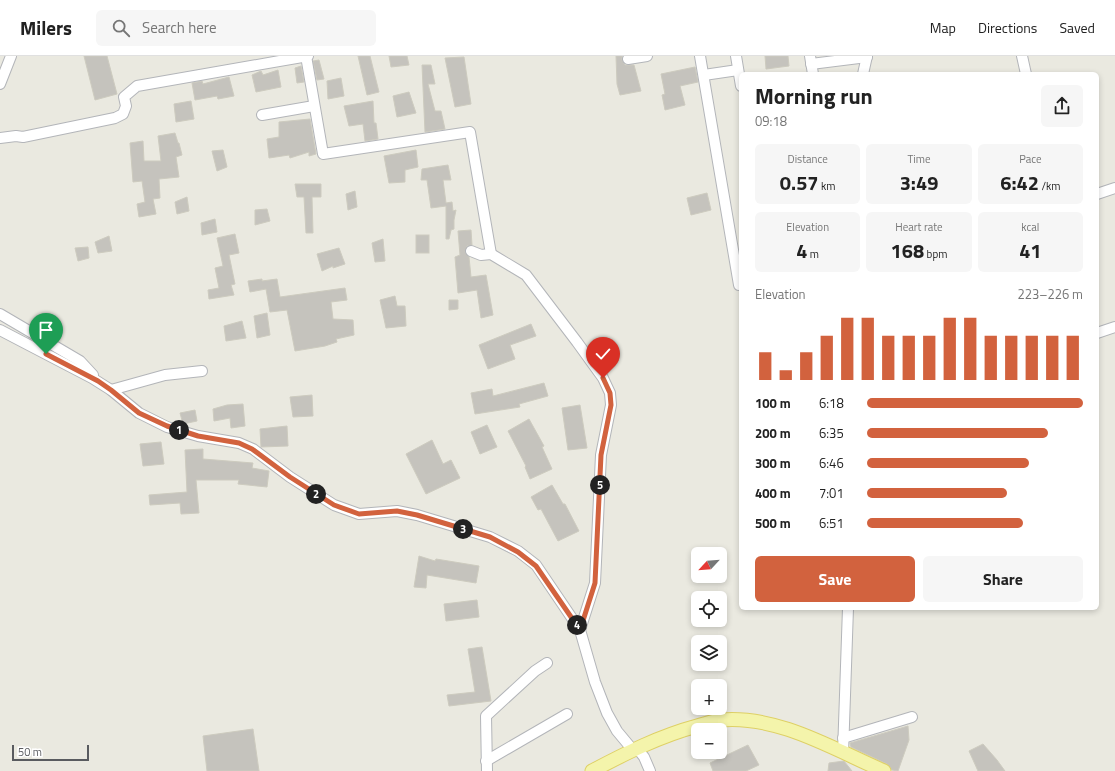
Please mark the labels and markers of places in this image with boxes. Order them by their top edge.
pin [29,313,63,354]
pin [586,337,620,378]
pin: 1 [169,420,189,440]
pin: 5 [590,475,610,495]
pin: 2 [306,484,326,504]
pin: 3 [453,519,473,539]
pin: 4 [567,615,587,635]

